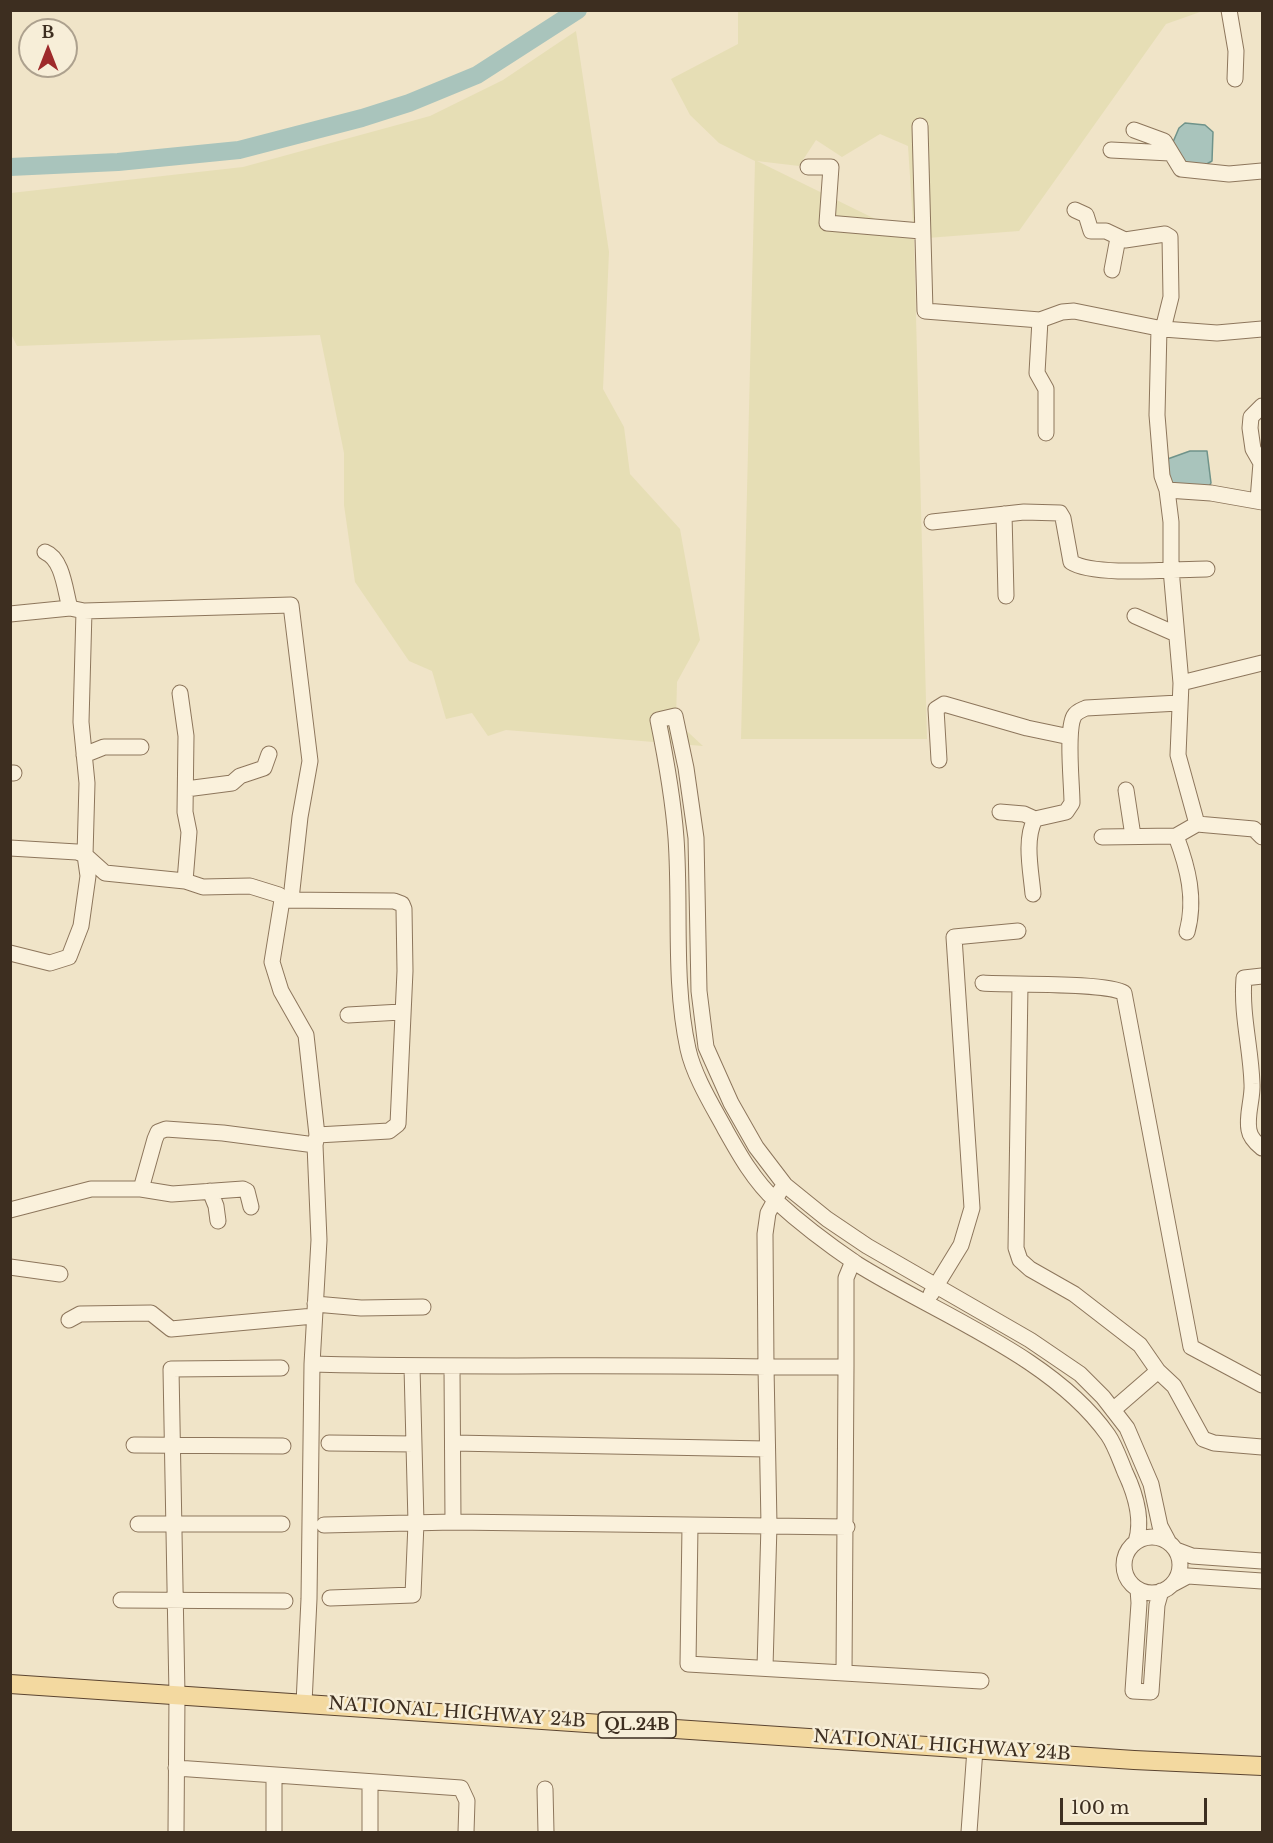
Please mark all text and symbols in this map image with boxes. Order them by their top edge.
north arrow [18,18,78,78]
text: B [42,22,54,42]
street label: NATIONAL HIGHWAY 24B [328,1693,586,1733]
road number: QL.24B [598,1712,676,1738]
street label: NATIONAL HIGHWAY 24B [813,1726,1071,1766]
scale bar [1063,1786,1210,1824]
text: 100 m [1071,1797,1129,1819]

